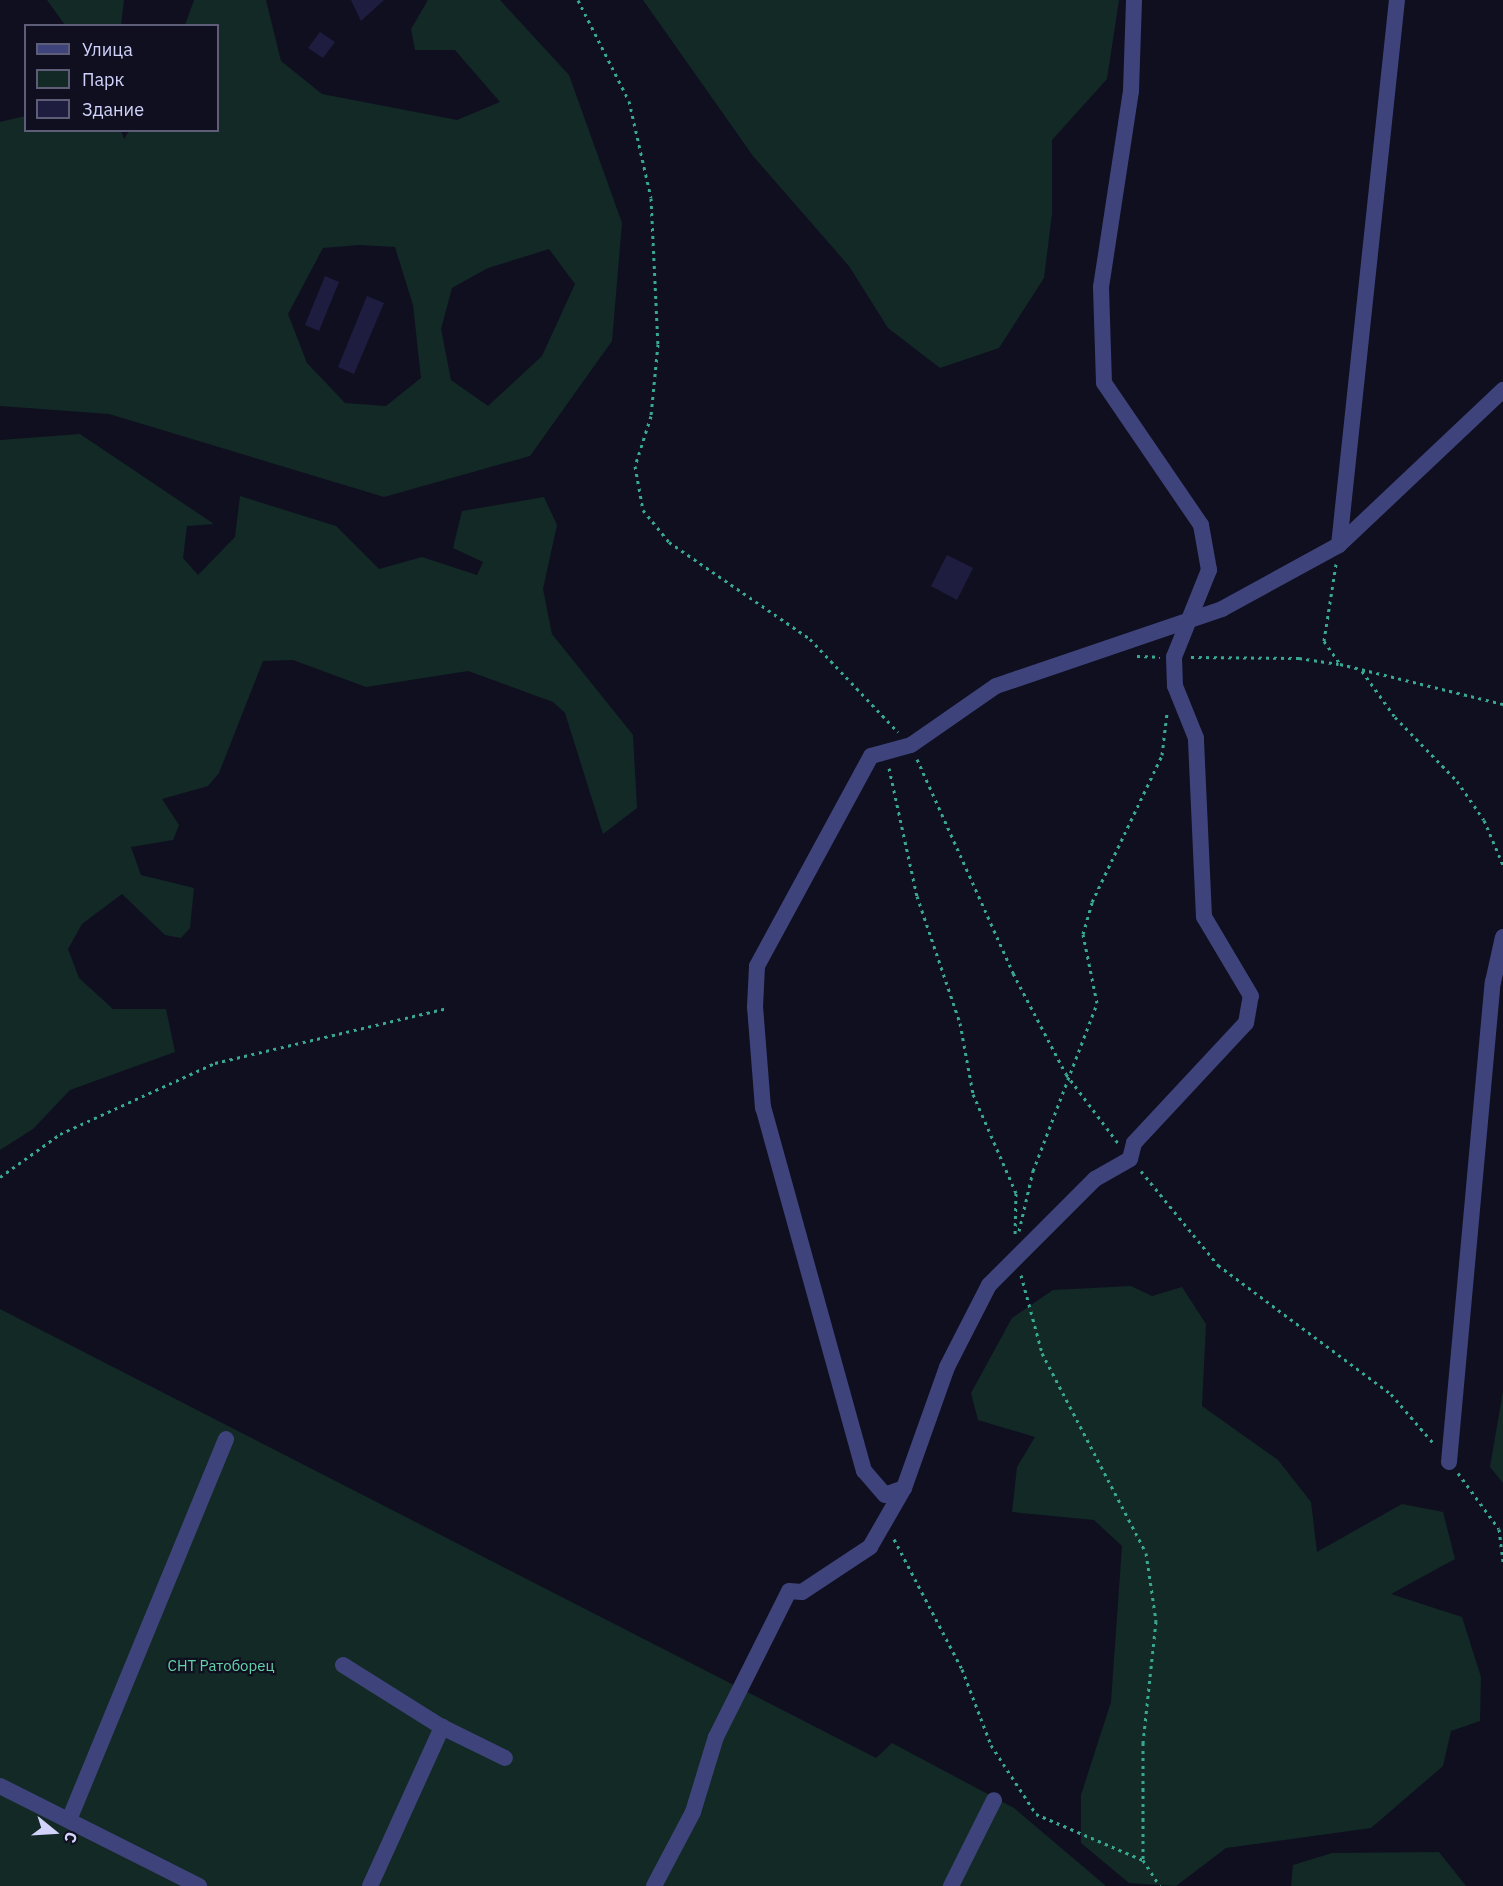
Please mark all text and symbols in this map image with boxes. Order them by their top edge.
legend [24,24,219,132]
text: Улица [82,38,133,61]
text: Парк [82,68,124,91]
text: Здание [82,98,144,121]
park label: СНТ Ратоборец [168,1657,274,1675]
north arrow [24,1802,84,1862]
text: С [60,1830,82,1846]

